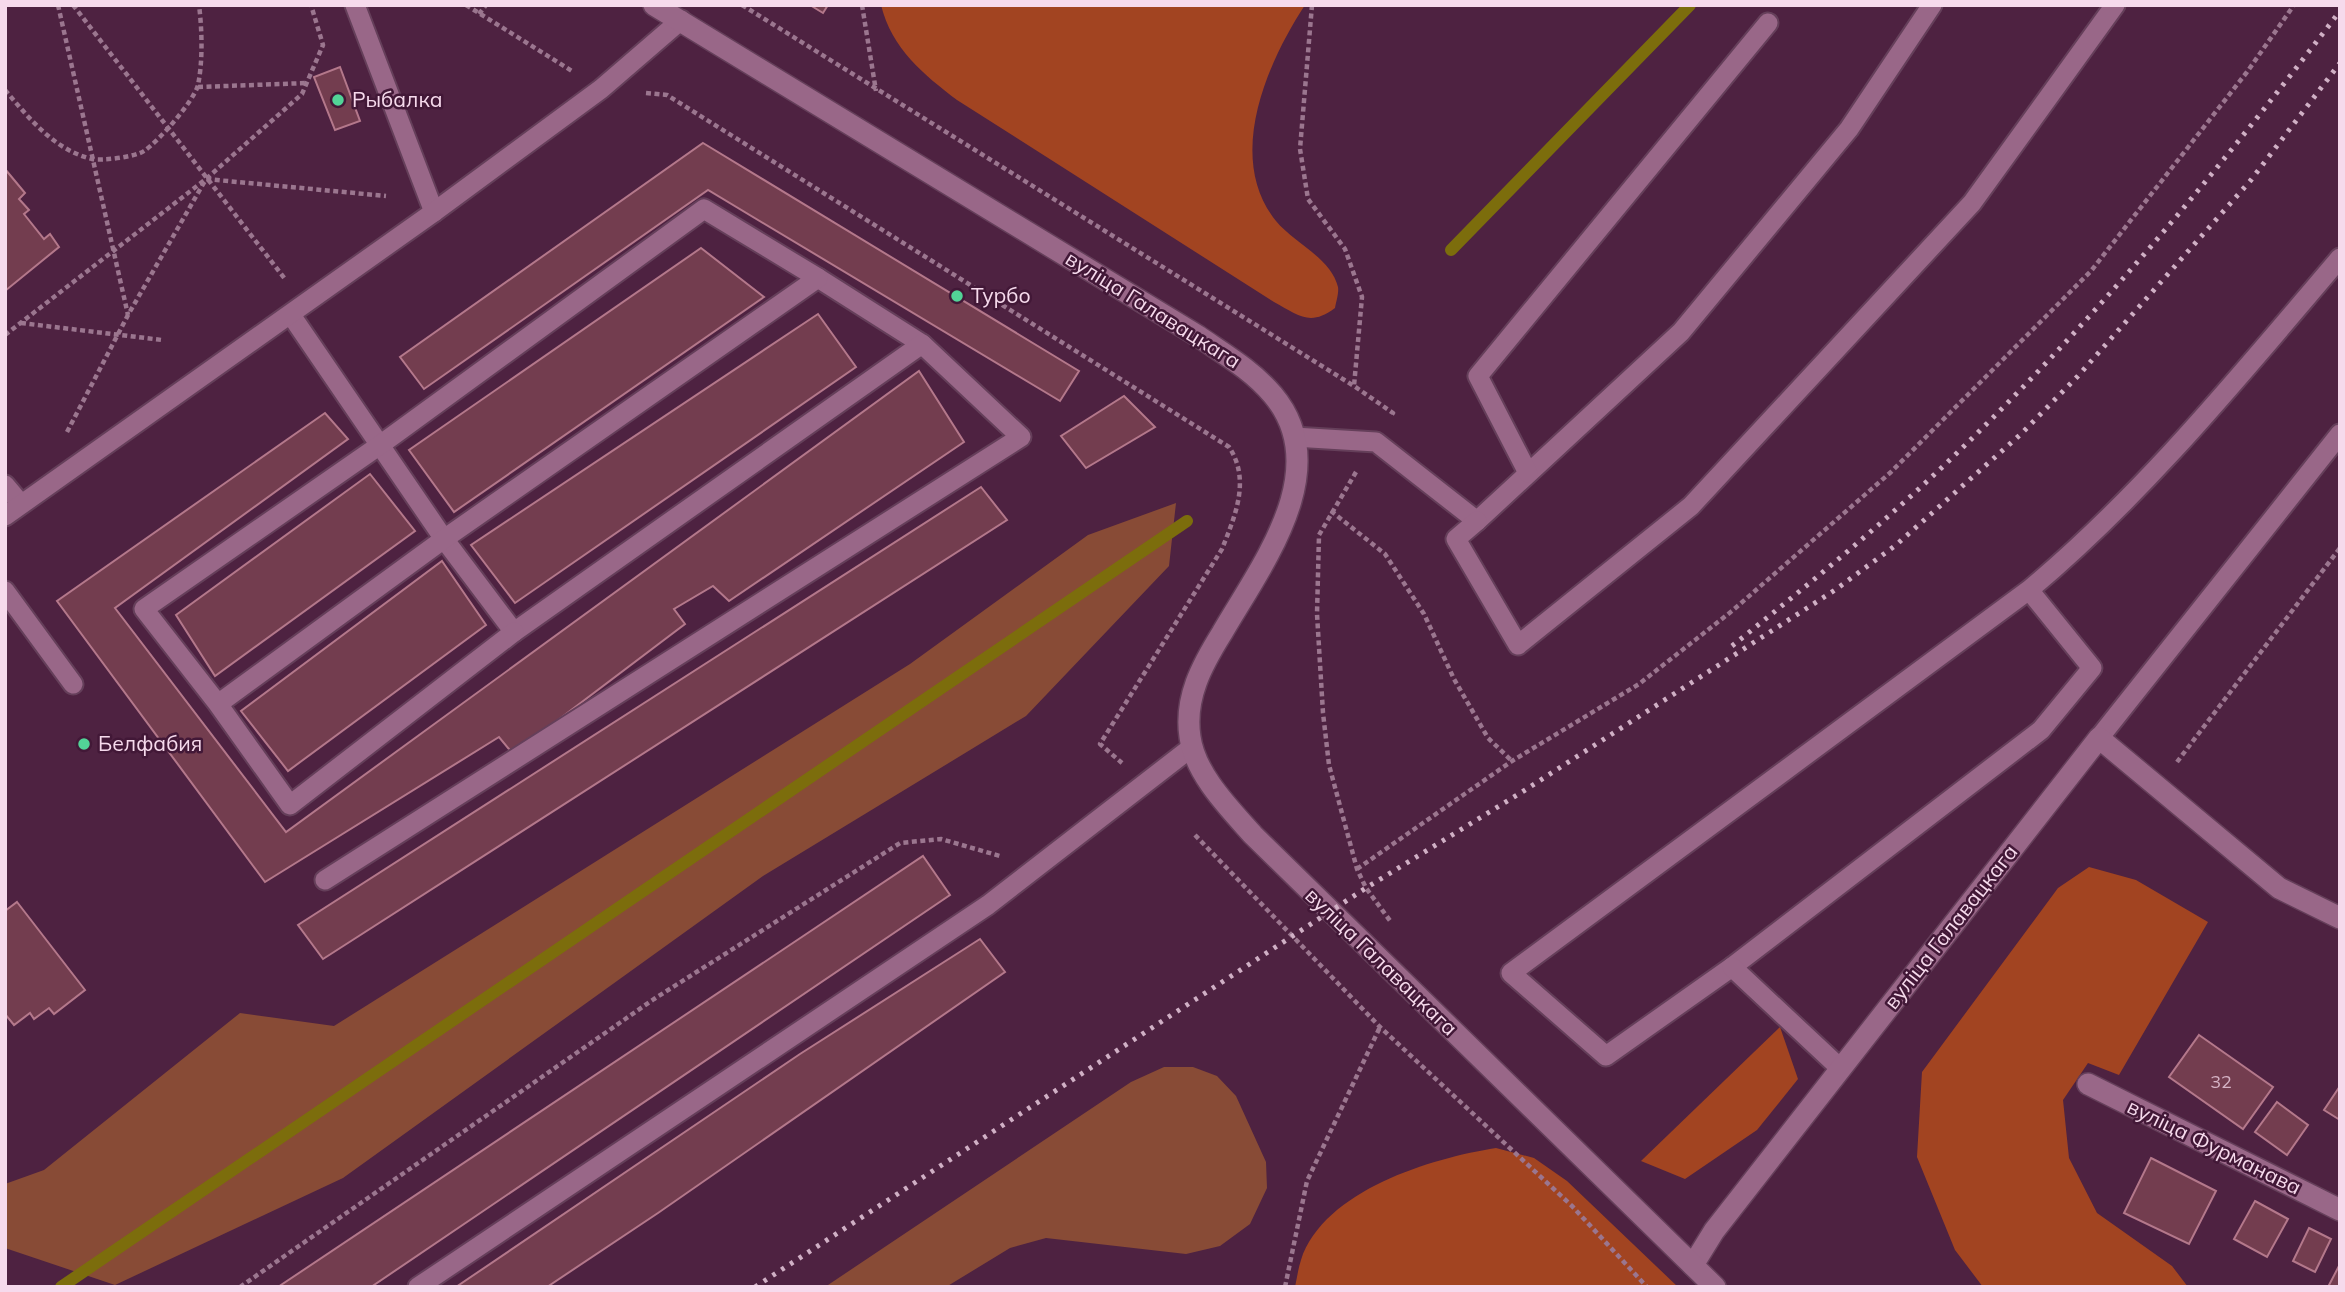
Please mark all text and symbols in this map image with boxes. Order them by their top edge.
place label: Рыбалка [352,86,443,112]
marker: Рыбалка [330,92,346,108]
street label: вуліца Галавацкага [1061,245,1246,374]
place label: Турбо [971,282,1031,308]
marker: Турбо [949,288,965,304]
place label: Белфабия [98,730,202,756]
marker: Белфабия [76,736,92,752]
street label: вуліца Галавацкага [1878,839,2022,1014]
street label: вуліца Галавацкага [1300,882,1463,1041]
house number: 32 [2210,1070,2232,1093]
street label: вуліца Фурманава [2123,1093,2306,1200]

